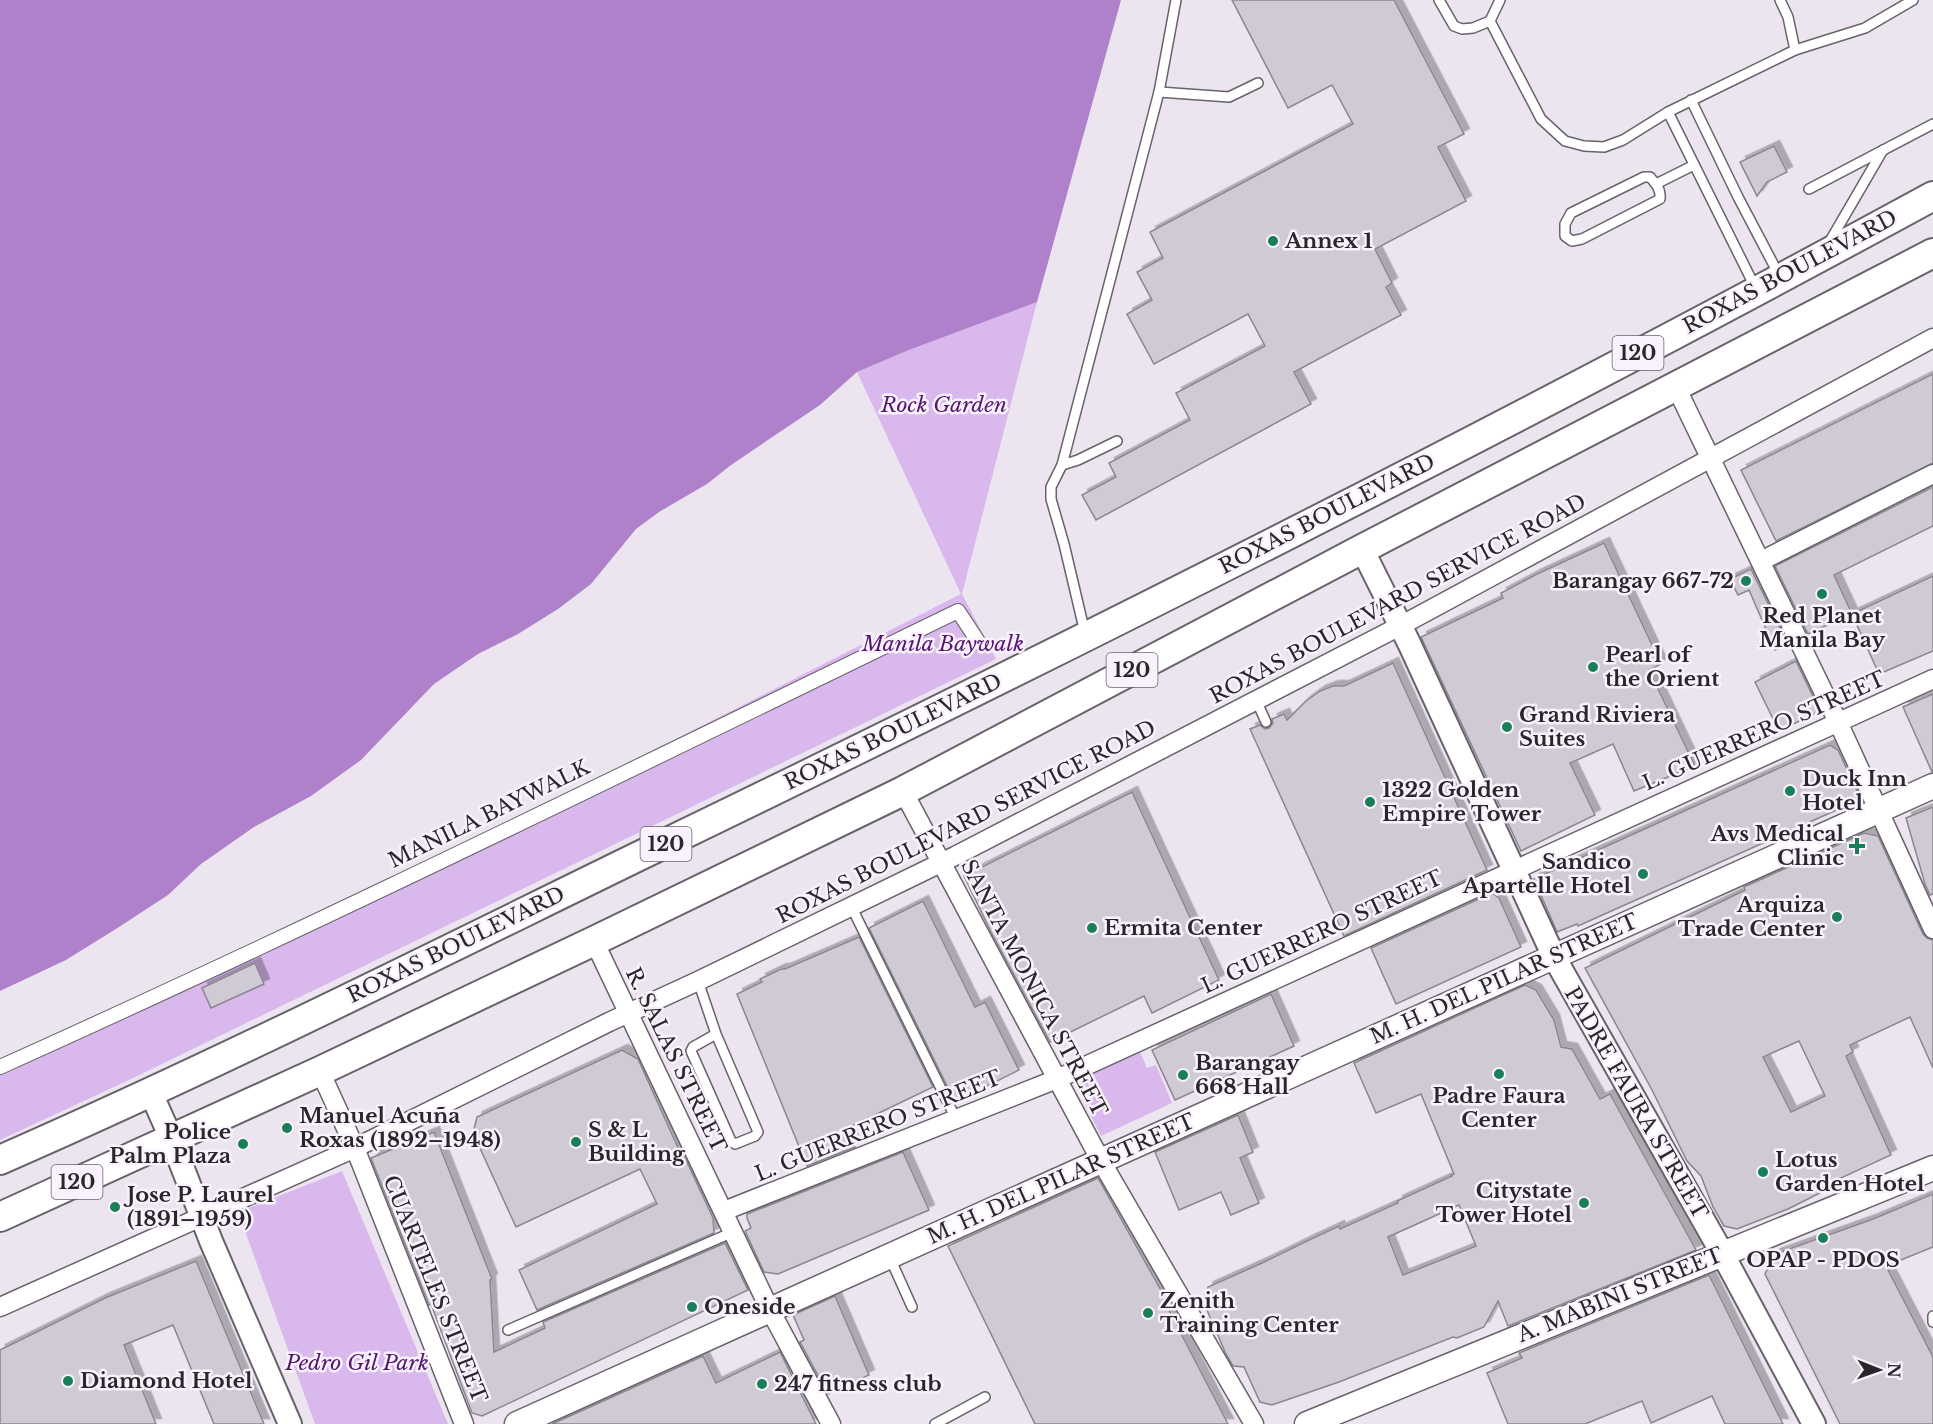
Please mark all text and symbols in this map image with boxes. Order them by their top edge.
street label: ROXAS BOULEVARD [1679,204,1901,340]
place label: Annex 1 [1284,228,1373,254]
marker: Annex 1 [1266,234,1280,248]
road number: 120 [1612,336,1664,370]
park label: Rock Garden [880,392,1007,418]
street label: ROXAS BOULEVARD [1215,448,1439,580]
street label: ROXAS BOULEVARD SERVICE ROAD [1205,488,1591,710]
place label: Barangay 667-72 [1552,568,1734,594]
marker: Barangay 667-72 [1739,574,1753,588]
marker: Red Planet Manila Bay [1815,587,1829,601]
place label: Red Planet Manila Bay [1759,603,1885,653]
park label: Manila Baywalk [861,631,1024,657]
place label: Pearl of the Orient [1605,642,1719,692]
road number: 120 [1106,653,1158,687]
marker: Pearl of the Orient [1586,660,1600,674]
street label: L. GUERRERO STREET [1639,666,1890,796]
street label: ROXAS BOULEVARD [780,668,1006,796]
place label: Grand Riviera Suites [1519,702,1675,752]
street label: ROXAS BOULEVARD SERVICE ROAD [772,715,1160,929]
marker: Grand Riviera Suites [1500,720,1514,734]
street label: MANILA BAYWALK [384,754,594,874]
place label: Duck Inn Hotel [1802,766,1907,816]
place label: 1322 Golden Empire Tower [1382,777,1542,827]
marker: Duck Inn Hotel [1783,784,1797,798]
marker: 1322 Golden Empire Tower [1363,795,1377,809]
place label: Avs Medical Clinic [1710,821,1845,871]
road number: 120 [640,827,692,861]
marker: Avs Medical Clinic [1848,837,1866,855]
place label: Sandico Apartelle Hotel [1462,849,1632,899]
street label: SANTA MONICA STREET [955,855,1113,1121]
street label: L. GUERRERO STREET [1197,865,1447,999]
marker: Sandico Apartelle Hotel [1636,867,1650,881]
street label: ROXAS BOULEVARD [343,881,569,1009]
place label: Arquiza Trade Center [1678,892,1826,942]
street label: M. H. DEL PILAR STREET [1366,908,1642,1050]
marker: Arquiza Trade Center [1830,910,1844,924]
place label: Ermita Center [1104,915,1263,941]
marker: Ermita Center [1085,921,1099,935]
street label: R. SALAS STREET [620,963,732,1157]
street label: PADRE FAURA STREET [1559,982,1713,1224]
place label: Barangay 668 Hall [1195,1050,1300,1100]
street label: L. GUERRERO STREET [751,1065,1005,1187]
marker: Padre Faura Center [1492,1067,1506,1081]
marker: Barangay 668 Hall [1176,1068,1190,1082]
place label: Padre Faura Center [1432,1083,1566,1133]
place label: Manuel Acuña Roxas (1892–1948) [299,1103,501,1153]
street label: M. H. DEL PILAR STREET [923,1108,1199,1250]
place label: S & L Building [588,1117,686,1167]
place label: Police Palm Plaza [109,1119,231,1169]
marker: Manuel Acuña Roxas (1892–1948) [280,1121,294,1135]
marker: S & L Building [569,1135,583,1149]
marker: Police Palm Plaza [236,1137,250,1151]
place label: Lotus Garden Hotel [1775,1147,1925,1197]
road number: 120 [52,1165,103,1199]
marker: Lotus Garden Hotel [1756,1165,1770,1179]
street label: CUARTELES STREET [377,1172,493,1406]
place label: Citystate Tower Hotel [1436,1178,1573,1228]
place label: Jose P. Laurel (1891–1959) [123,1182,275,1232]
marker: Citystate Tower Hotel [1577,1196,1591,1210]
marker: Jose P. Laurel (1891–1959) [108,1200,122,1214]
marker: OPAP - PDOS [1816,1231,1830,1245]
street label: A. MABINI STREET [1512,1242,1727,1349]
place label: OPAP - PDOS [1746,1247,1900,1273]
place label: Zenith Training Center [1160,1288,1339,1338]
place label: Oneside [704,1294,796,1320]
marker: Oneside [685,1300,699,1314]
marker: Zenith Training Center [1141,1306,1155,1320]
north arrow [1849,1340,1909,1400]
park label: Pedro Gil Park [284,1350,429,1376]
text: N [1884,1363,1904,1378]
place label: Diamond Hotel [80,1368,253,1394]
place label: 247 fitness club [774,1371,942,1397]
marker: Diamond Hotel [61,1374,75,1388]
marker: 247 fitness club [755,1377,769,1391]

